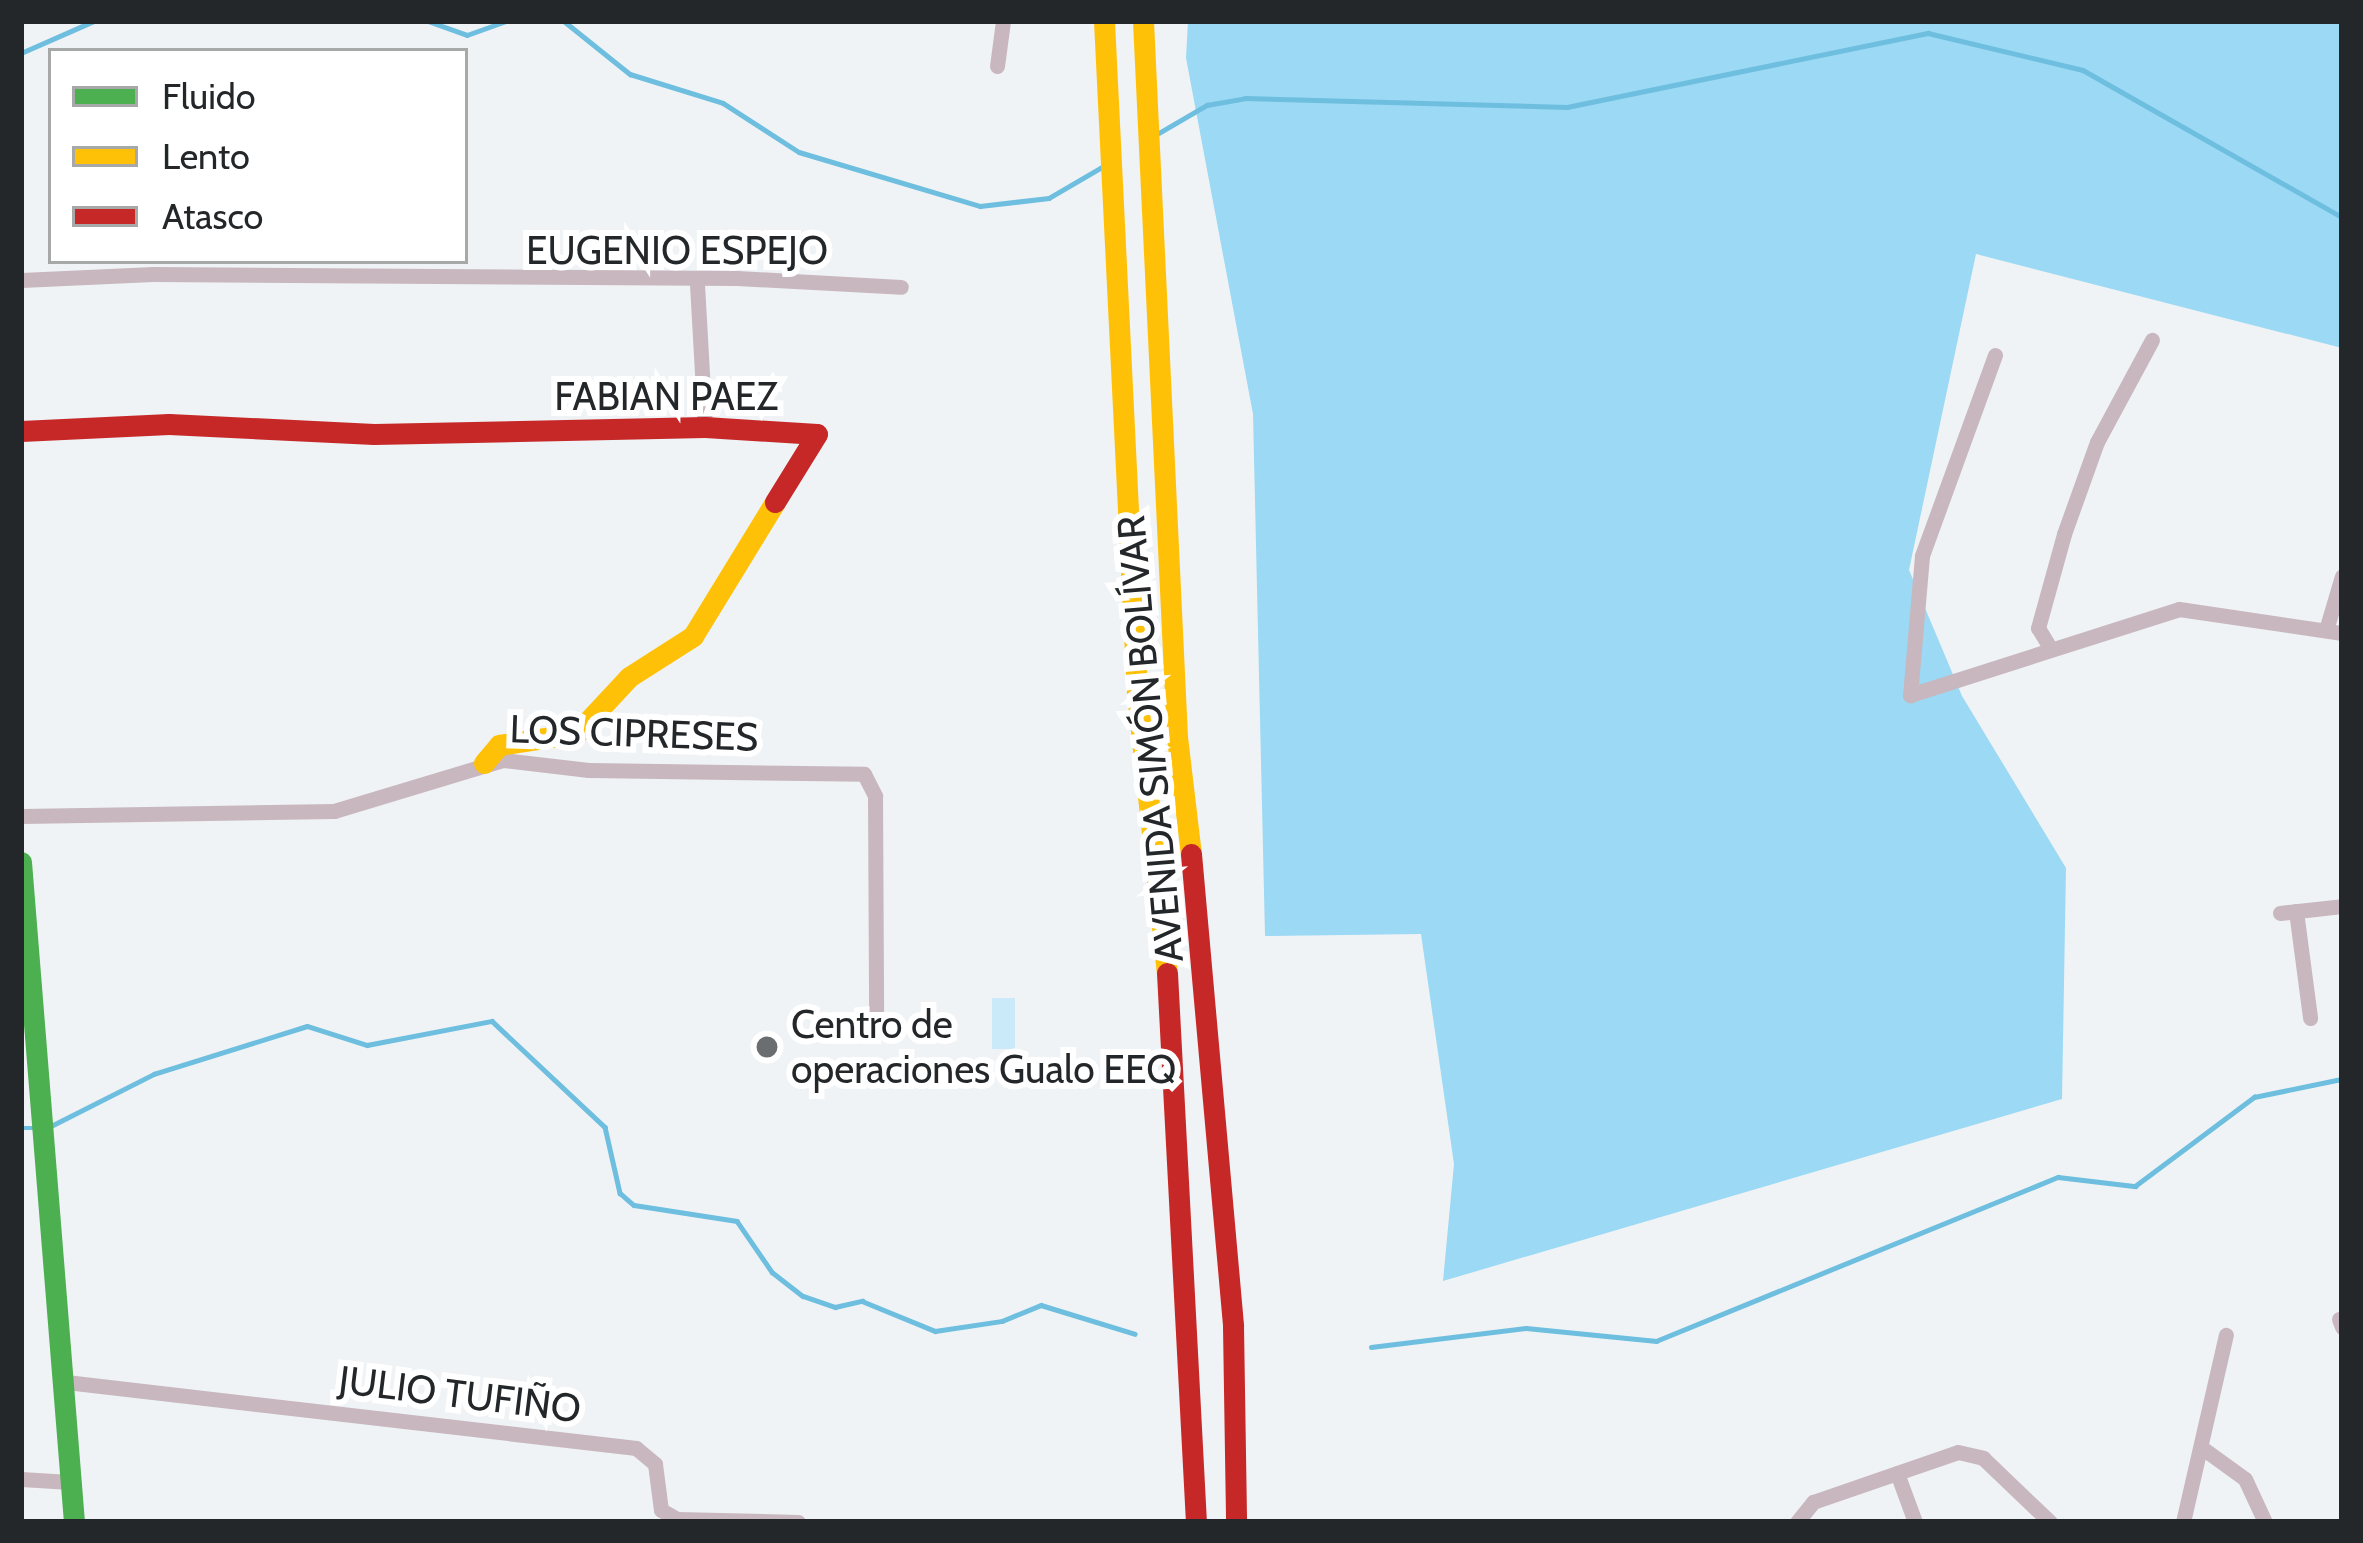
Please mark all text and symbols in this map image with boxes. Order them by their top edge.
legend [48,48,468,264]
text: Fluido [162,74,256,118]
text: Lento [162,134,250,178]
text: Atasco [162,194,263,238]
street label: EUGENIO ESPEJO [526,227,828,273]
street label: FABIAN PAEZ [554,373,778,419]
street label: AVENIDA SIMÓN BOLÍVAR [1107,514,1193,964]
street label: LOS CIPRESES [509,705,759,761]
place label: Centro de operaciones Gualo EEQ [791,1002,1176,1093]
marker: Centro de operaciones Gualo EEQ [754,1034,780,1060]
street label: JULIO TUFIÑO [336,1356,584,1432]

